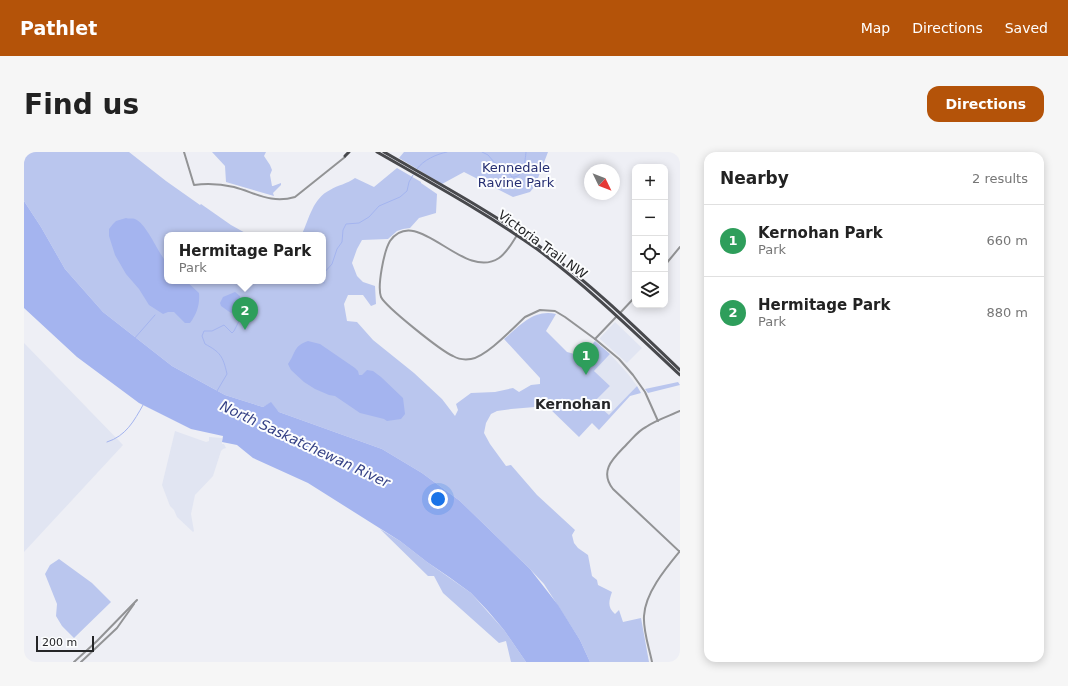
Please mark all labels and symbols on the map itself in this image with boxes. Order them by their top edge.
park label: Kennedale Ravine Park [478,160,555,190]
north arrow [584,164,620,200]
street label: Victoria Trail NW [495,207,590,282]
pin: 2 [232,297,258,330]
pin: 1 [573,342,599,375]
district label: Kernohan [535,396,611,412]
water label: North Saskatchewan River [218,398,393,491]
your location [428,489,448,509]
scale bar [36,634,94,653]

